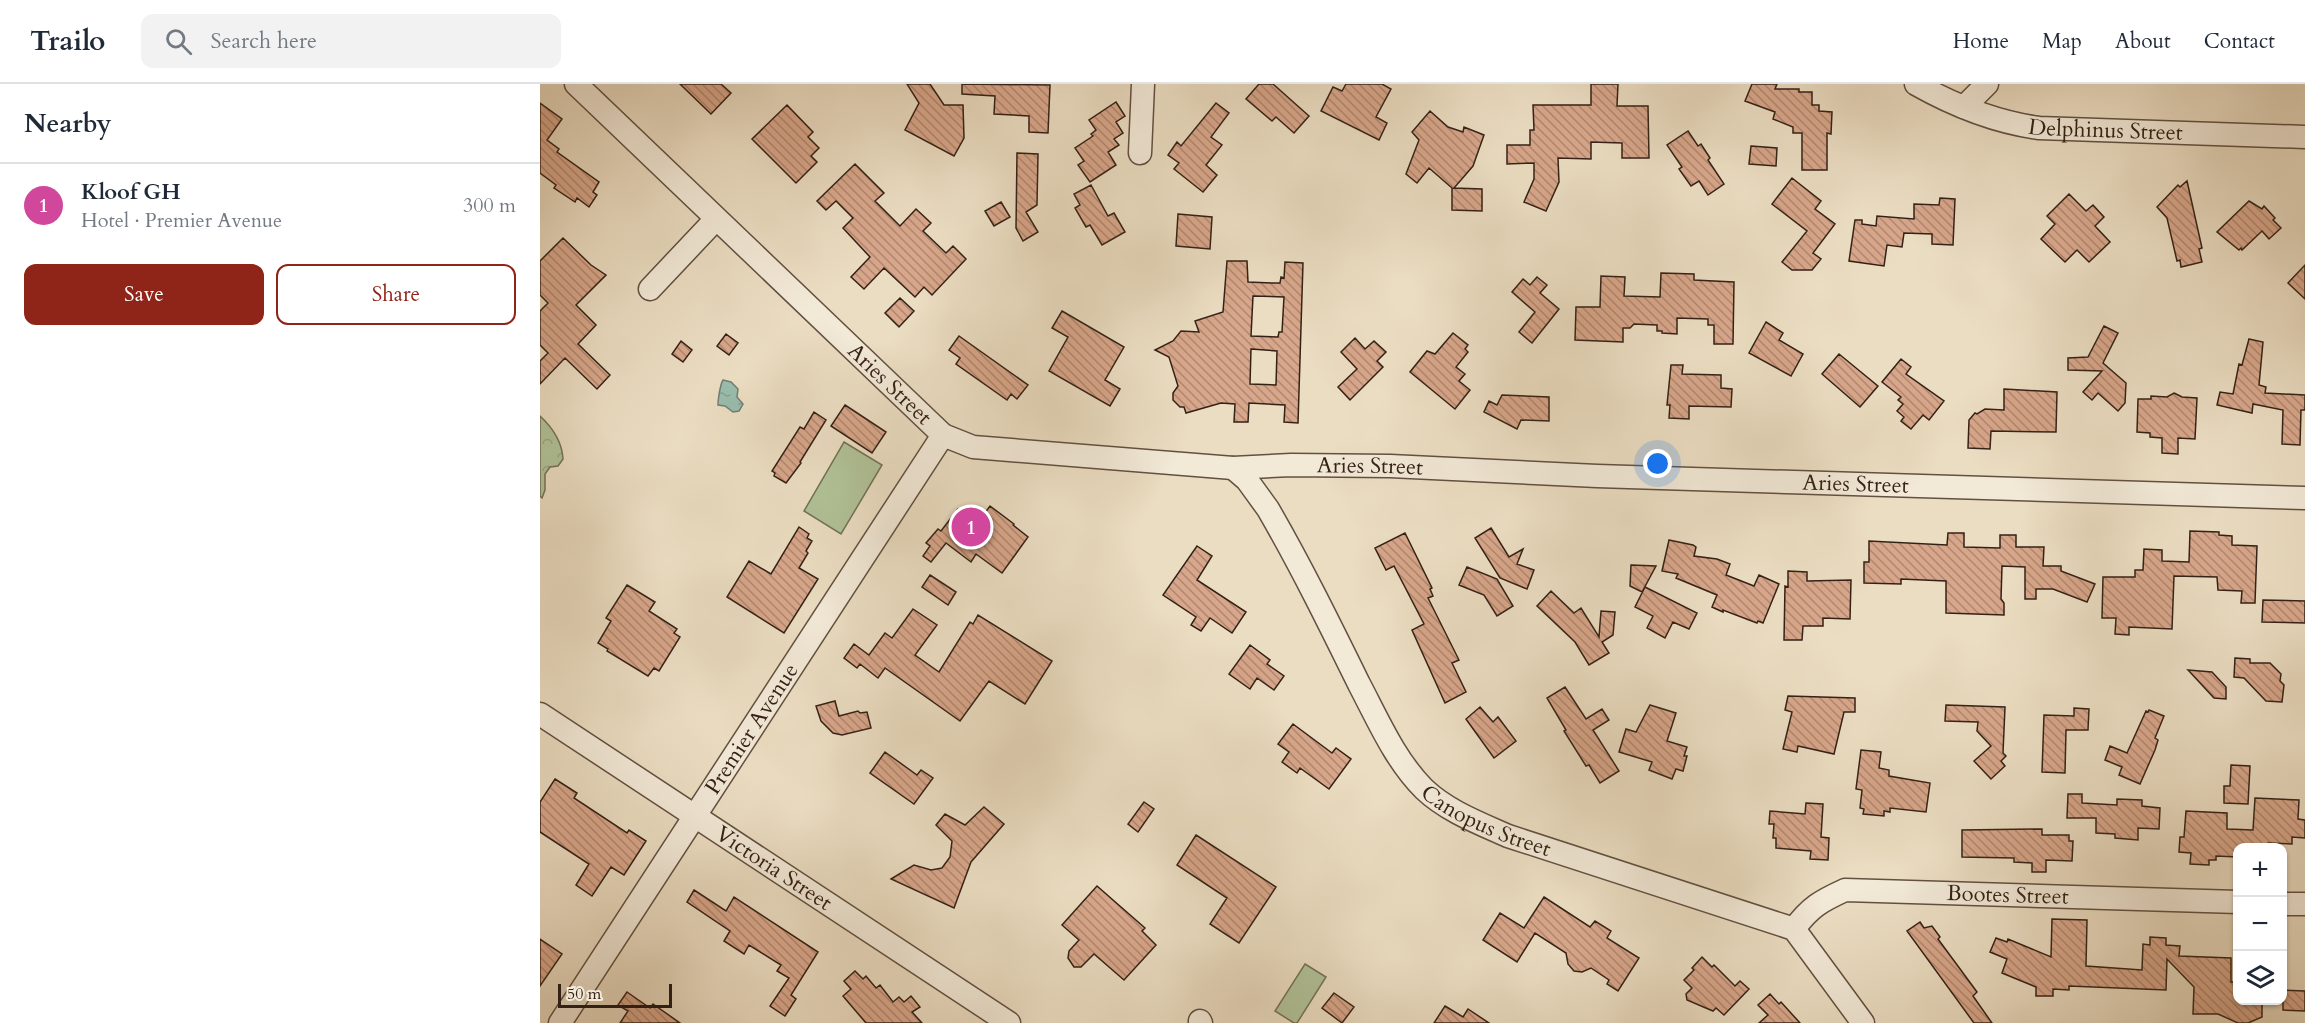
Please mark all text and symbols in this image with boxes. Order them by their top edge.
search box [141,14,561,68]
text: Trailo [30,22,105,60]
icon: search [162,25,195,58]
text: Search here [210,26,317,56]
text: Home [1953,27,2009,56]
text: Map [2042,27,2082,56]
text: About [2115,27,2171,56]
text: Contact [2204,27,2275,56]
text: Nearby [24,106,112,141]
street label: Delphinus Street [2026,112,2183,148]
text: Kloof GH [81,177,181,207]
text: 1 [38,192,49,219]
text: 300 m [463,192,516,219]
text: Hotel · Premier Avenue [81,207,282,234]
button: Save [24,264,264,325]
button: Share [276,264,516,325]
street label: Aries Street [841,336,938,432]
your location [1643,449,1672,478]
street label: Aries Street [1317,450,1424,483]
street label: Aries Street [1802,467,1909,501]
pin: 1 [952,504,990,550]
street label: Premier Avenue [698,657,805,800]
street label: Canopus Street [1414,778,1555,864]
street label: Victoria Street [710,819,838,917]
map controls [2233,843,2287,1005]
button: + [2233,843,2287,897]
street label: Bootes Street [1946,878,2069,912]
button: − [2233,897,2287,951]
button: layers [2233,951,2287,1005]
scale bar [558,981,672,1008]
text: 50 m [567,983,601,1005]

